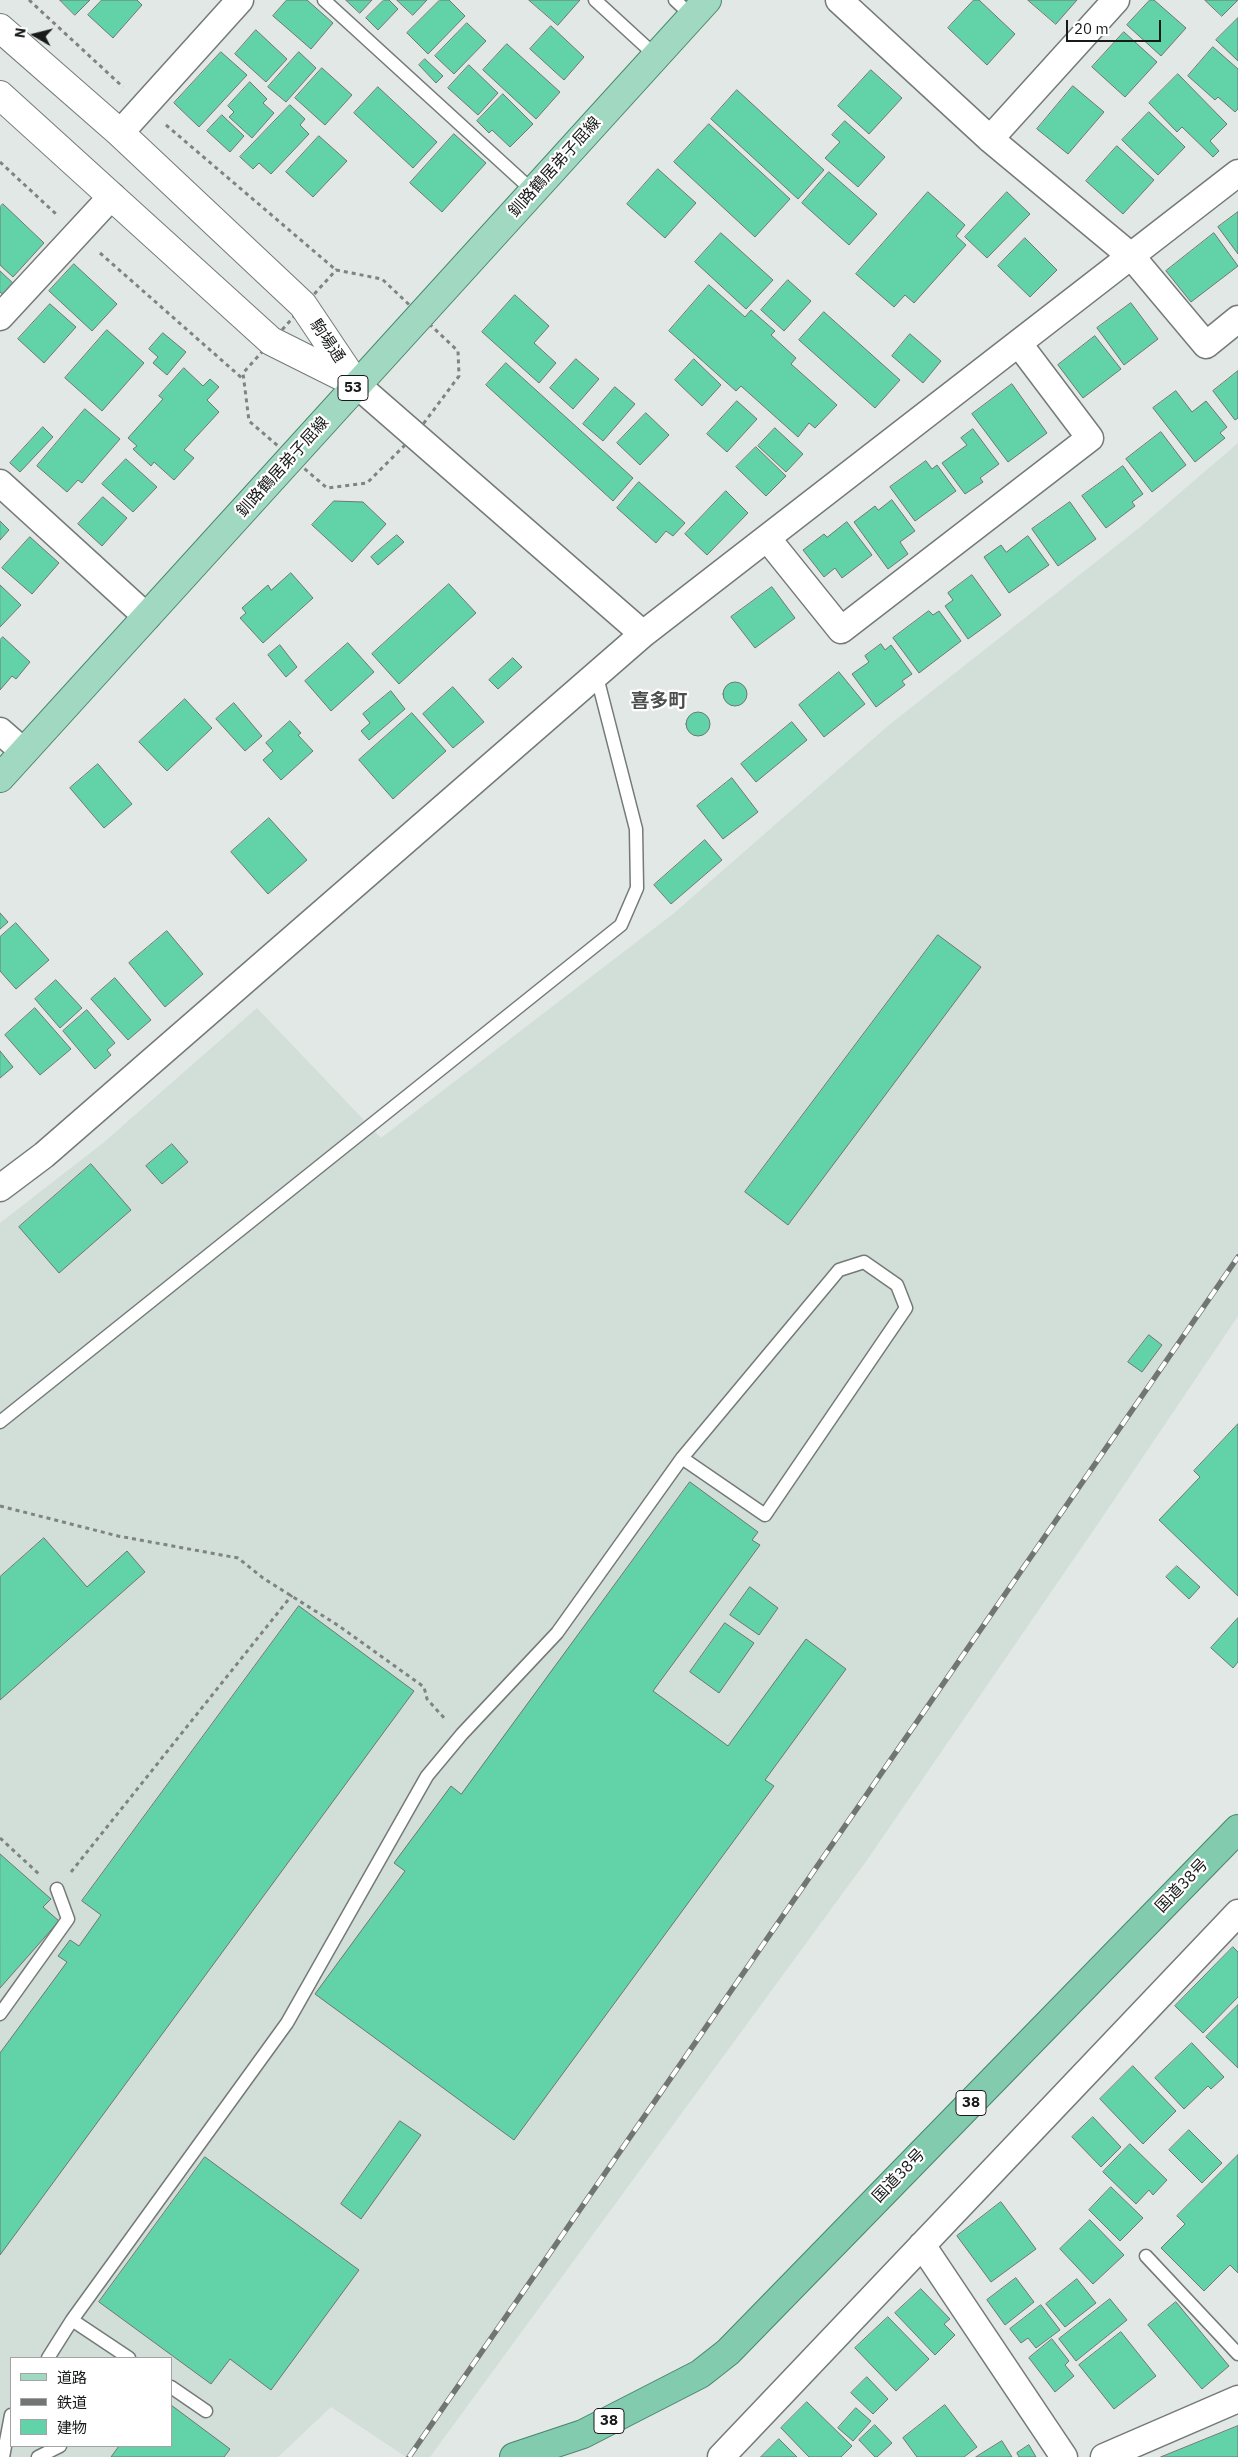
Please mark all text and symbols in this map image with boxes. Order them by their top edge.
north arrow [10,10,60,60]
scale bar [1068,10,1163,42]
text: 20 m [1074,19,1109,38]
text: N [11,27,30,39]
street label: 釧路鶴居弟子屈線 [505,113,605,221]
street label: 駒場通 [306,316,348,366]
road number: 53 [338,376,368,400]
street label: 釧路鶴居弟子屈線 [233,413,333,521]
district label: 喜多町 [631,691,687,713]
street label: 国道38号 [1152,1855,1212,1917]
road number: 38 [956,2090,986,2116]
street label: 国道38号 [869,2145,929,2207]
legend [10,2357,172,2447]
text: 道路 [57,2368,87,2387]
text: 鉄道 [57,2393,87,2412]
road number: 38 [594,2408,624,2434]
text: 建物 [57,2418,87,2437]

